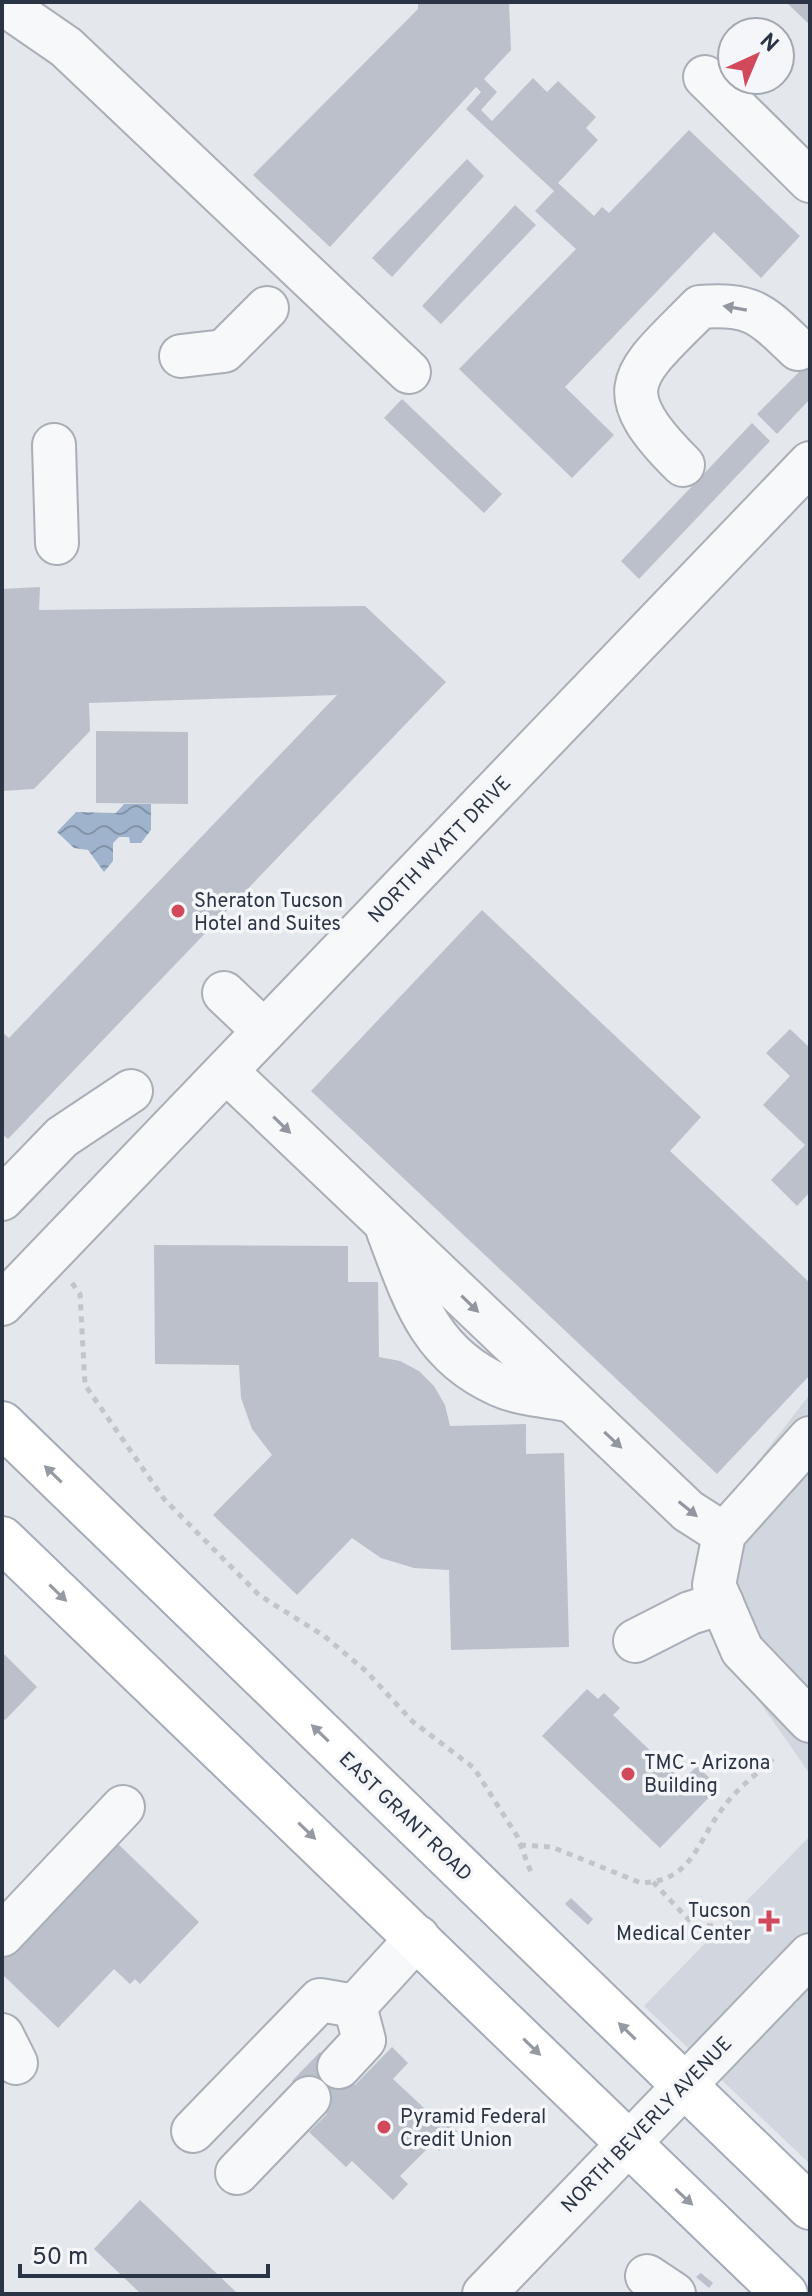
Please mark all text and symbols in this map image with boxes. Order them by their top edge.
north arrow [716,16,796,96]
text: N [753,28,783,59]
one-way arrow [722,301,747,313]
street label: NORTH WYATT DRIVE [363,771,517,930]
place label: Sheraton Tucson Hotel and Suites [194,889,343,938]
marker: Sheraton Tucson Hotel and Suites [169,902,187,920]
one-way arrow [272,1115,291,1133]
one-way arrow [460,1294,479,1313]
one-way arrow [603,1430,622,1449]
one-way arrow [44,1465,63,1484]
one-way arrow [677,1500,697,1517]
one-way arrow [48,1583,67,1601]
one-way arrow [311,1724,330,1743]
street label: EAST GRANT ROAD [332,1747,477,1888]
place label: TMC - Arizona Building [644,1751,770,1800]
marker: TMC - Arizona Building [619,1765,637,1783]
one-way arrow [297,1821,316,1839]
place label: Tucson Medical Center [616,1899,751,1948]
marker: Tucson Medical Center [758,1910,780,1932]
one-way arrow [618,2022,637,2041]
street label: NORTH BEVERLY AVENUE [556,2032,739,2219]
one-way arrow [522,2037,541,2056]
place label: Pyramid Federal Credit Union [400,2105,546,2154]
marker: Pyramid Federal Credit Union [375,2118,393,2136]
one-way arrow [675,2187,694,2205]
scale bar [20,2228,268,2278]
text: 50 m [32,2243,88,2273]

